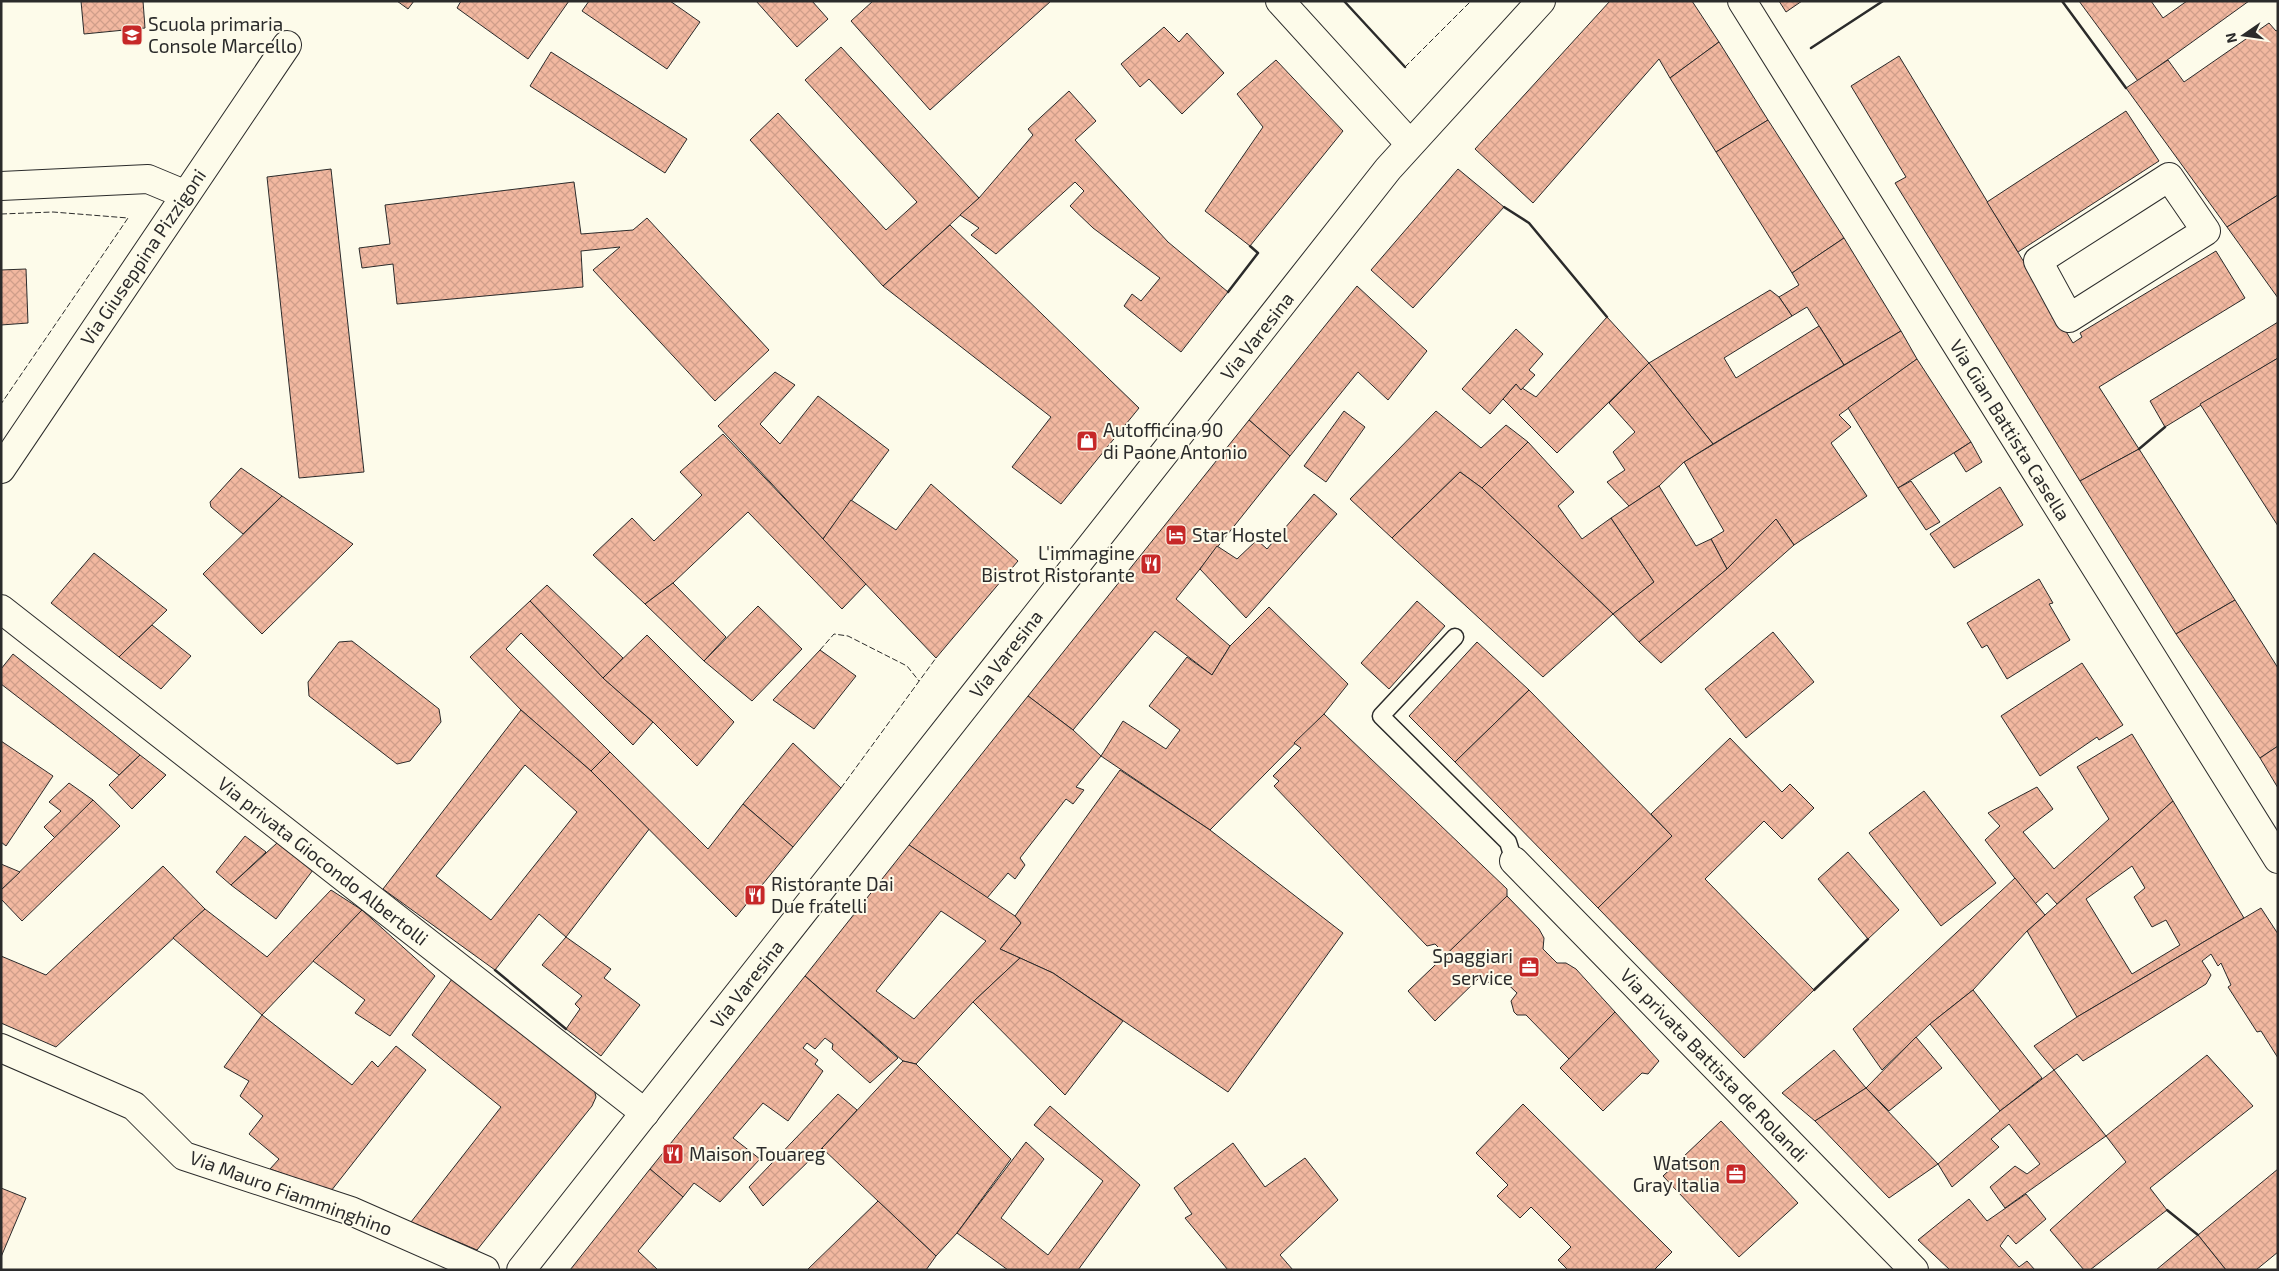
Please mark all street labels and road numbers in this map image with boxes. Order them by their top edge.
street label: Via Giuseppina Pizzigoni [75,164,210,349]
street label: Via Varesina [1215,287,1298,384]
street label: Via Gian Battista Casella [1945,335,2076,524]
street label: Via Varesina [964,605,1047,702]
street label: Via privata Giocondo Albertolli [214,771,433,950]
street label: Via Varesina [705,935,788,1032]
street label: Via privata Battista de Rolandi [1616,963,1813,1166]
street label: Via Mauro Fiamminghino [187,1145,396,1240]

